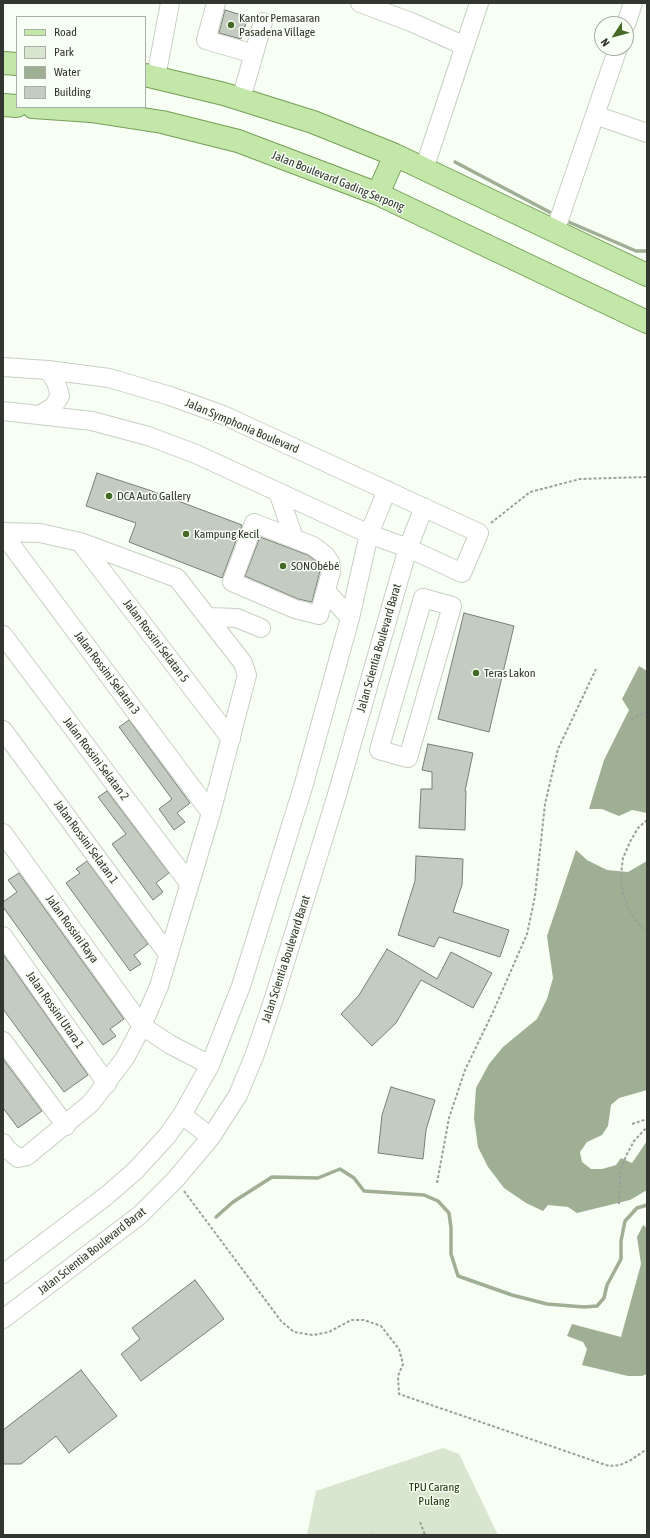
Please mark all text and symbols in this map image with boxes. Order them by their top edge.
place label: Kantor Pemasaran Pasadena Village [239,11,320,39]
legend [16,16,146,108]
north arrow [594,16,634,56]
marker: Kantor Pemasaran Pasadena Village [226,20,236,30]
text: Road [54,25,77,39]
text: N [598,36,612,49]
text: Park [54,45,74,59]
text: Water [54,65,80,79]
text: Building [54,85,91,99]
street label: Jalan Boulevard Gading Serpong [270,148,406,214]
street label: Jalan Symphonia Boulevard [183,395,301,457]
place label: DCA Auto Gallery [117,489,191,503]
marker: DCA Auto Gallery [104,491,114,501]
place label: Kampung Kecil [194,527,259,541]
marker: Kampung Kecil [181,529,191,539]
place label: SONObébé [291,559,339,573]
marker: SONObébé [278,561,288,571]
street label: Jalan Scientia Boulevard Barat [354,582,404,714]
street label: Jalan Rossini Selatan 5 [120,597,192,685]
street label: Jalan Rossini Selatan 3 [71,629,143,717]
place label: Teras Lakon [484,666,535,680]
marker: Teras Lakon [471,668,481,678]
street label: Jalan Rossini Selatan 2 [60,715,132,803]
street label: Jalan Rossini Selatan 1 [51,797,121,887]
street label: Jalan Rossini Raya [42,892,102,966]
street label: Jalan Scientia Boulevard Barat [259,894,313,1024]
street label: Jalan Rossini Utara 1 [23,969,87,1051]
street label: Jalan Scientia Boulevard Barat [35,1204,149,1298]
park label: TPU Carang Pulang [409,1480,459,1508]

